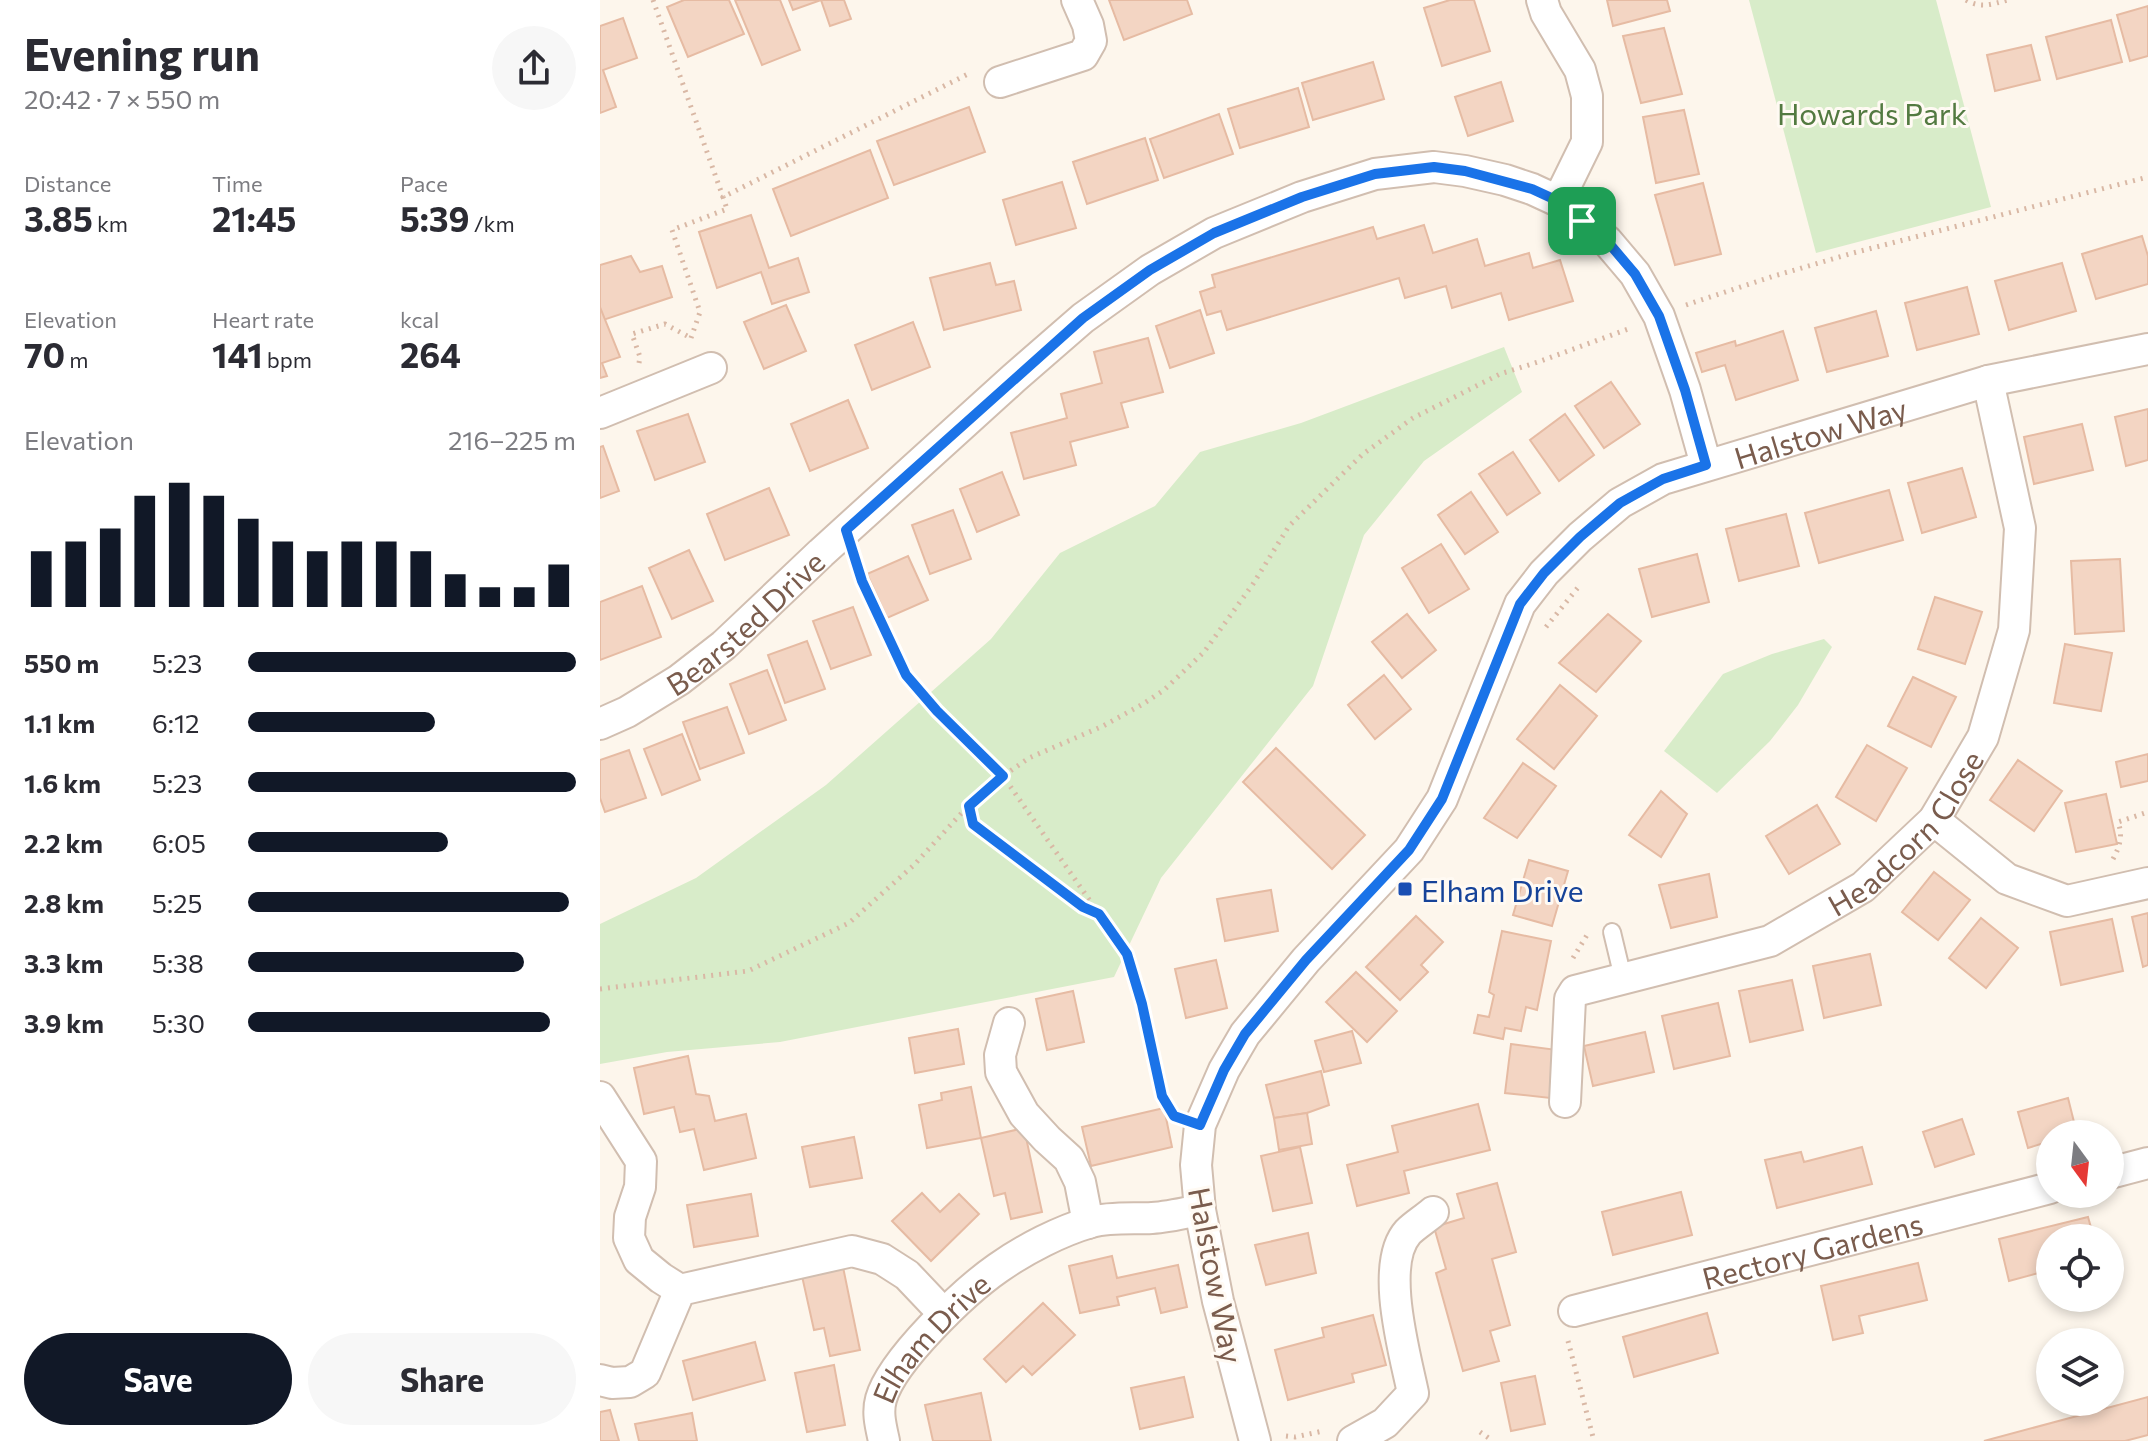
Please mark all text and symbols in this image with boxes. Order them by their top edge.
text: Evening run [24,26,260,80]
button: share [492,26,576,110]
text: 20:42 · 7 × 550 m [24,83,220,114]
park label: Howards Park [1777,94,1967,131]
text: Distance [24,170,111,197]
text: Time [212,170,263,197]
text: Pace [400,170,448,197]
pin [1548,187,1616,255]
text: 3.85 [24,197,93,239]
text: 21:45 [212,197,296,239]
text: 5:39 [400,197,470,239]
icon: arrive [1560,199,1604,243]
text: km [93,210,128,237]
text: /km [470,210,515,237]
text: Elevation [24,306,117,333]
text: Heart rate [212,306,314,333]
text: kcal [400,306,439,333]
text: 70 [24,333,65,375]
text: 141 [212,333,263,375]
text: 264 [400,333,461,375]
text: m [65,346,89,373]
text: bpm [263,346,312,373]
street label: Halstow Way [1729,388,1911,475]
text: Elevation [24,424,134,455]
text: 216–225 m [448,424,576,455]
street label: Bearsted Drive [659,542,831,702]
text: 550 m [24,647,99,678]
text: 5:23 [152,647,202,678]
text: 1.1 km [24,707,95,738]
text: 6:12 [152,707,199,738]
street label: Headcorn Close [1820,743,1990,922]
text: 1.6 km [24,767,101,798]
text: 5:23 [152,767,202,798]
text: 2.2 km [24,827,103,858]
text: 6:05 [152,827,206,858]
place label: Elham Drive [1421,871,1584,908]
marker: Elham Drive [1396,880,1414,898]
text: 2.8 km [24,887,104,918]
text: 5:25 [152,887,202,918]
text: 3.3 km [24,947,103,978]
text: 5:38 [152,947,204,978]
text: 3.9 km [24,1007,104,1038]
text: 5:30 [152,1007,205,1038]
north arrow [2036,1120,2124,1208]
map controls [2036,1120,2124,1416]
street label: Halstow Way [1182,1184,1252,1366]
street label: Rectory Gardens [1698,1203,1926,1296]
button: locate [2036,1224,2124,1312]
street label: Elham Drive [863,1264,997,1408]
button: layers [2036,1328,2124,1416]
button: Save [24,1333,292,1425]
button: Share [308,1333,576,1425]

